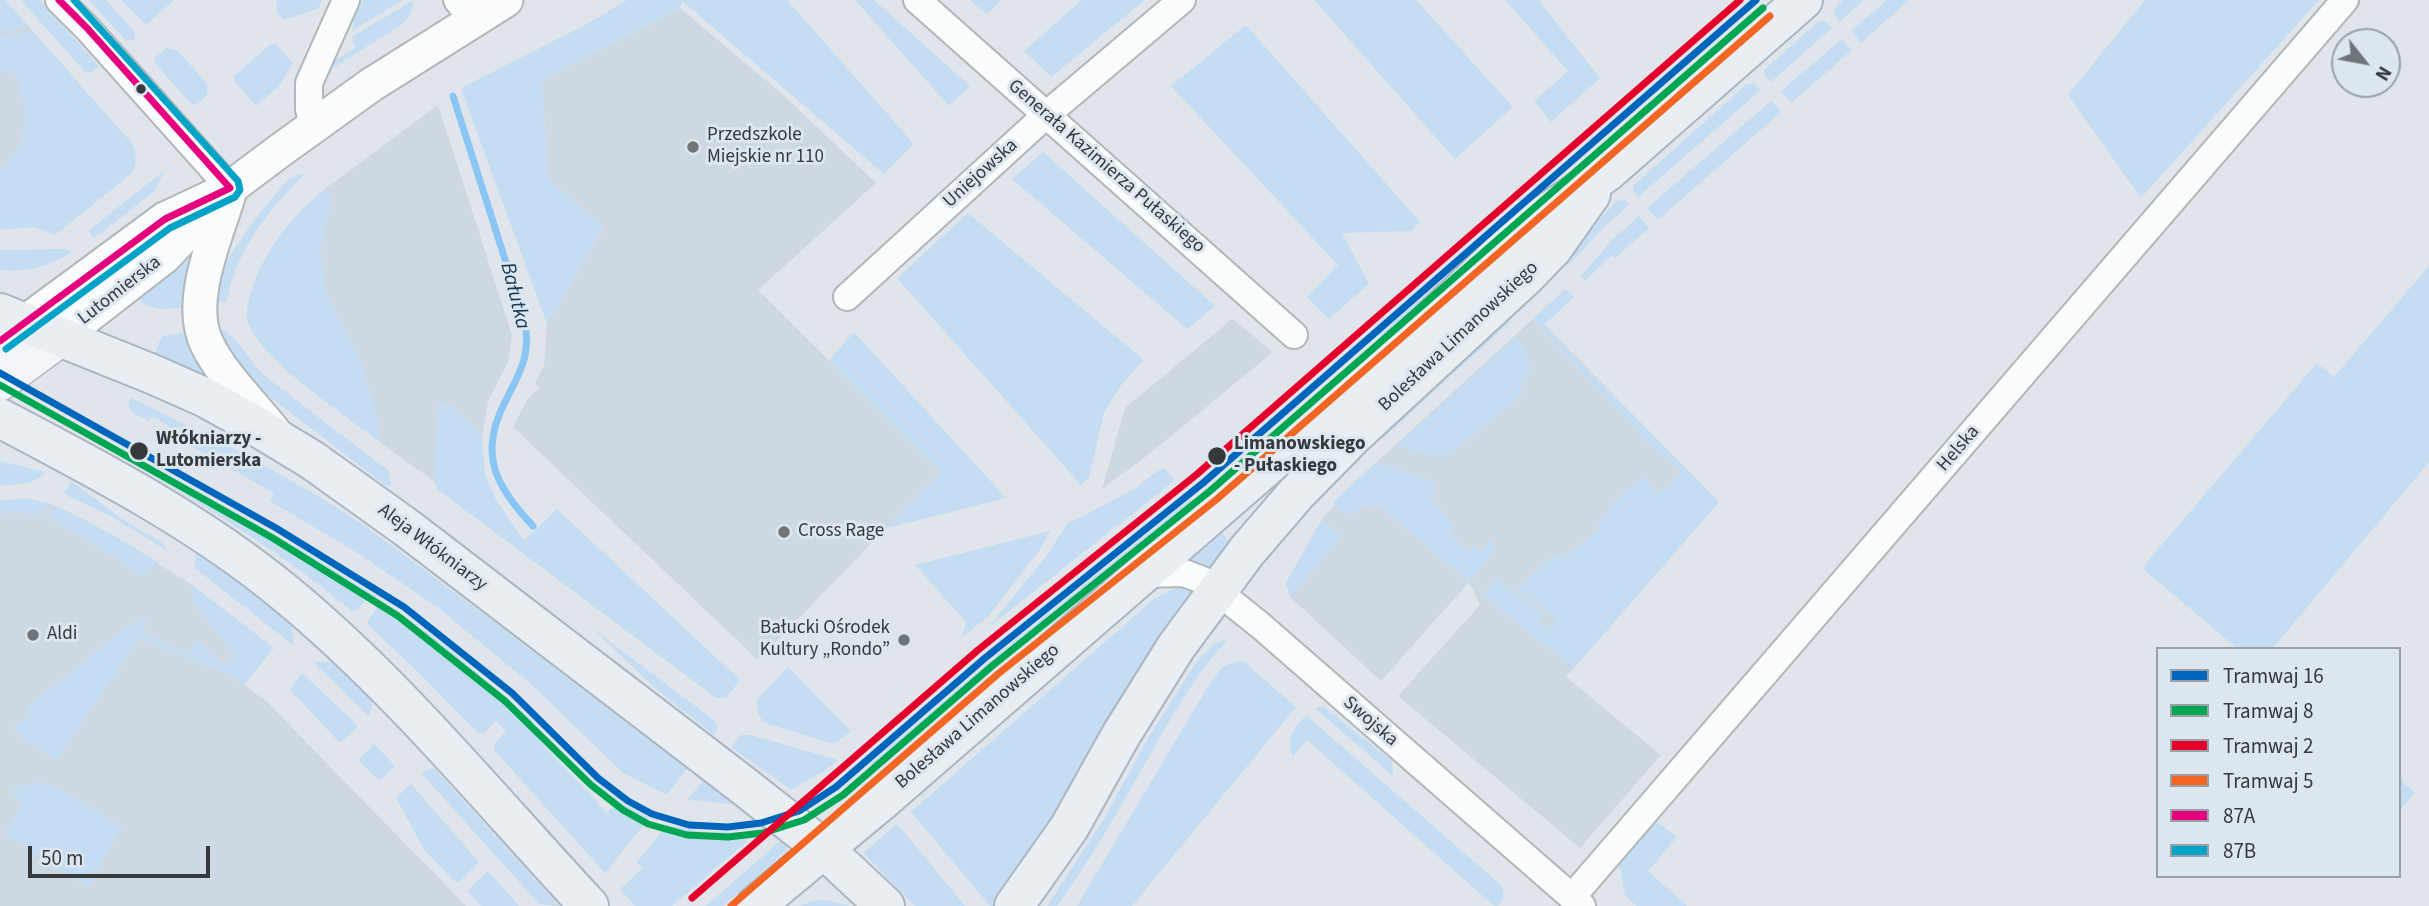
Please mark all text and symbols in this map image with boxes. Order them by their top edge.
north arrow [2331,28,2401,98]
text: N [2368,61,2398,85]
street label: Generała Kazimierza Pułaskiego [1003,75,1209,259]
unlabelled marker [134,82,148,96]
place label: Przedszkole Miejskie nr 110 [707,125,824,169]
street label: Uniejowska [939,135,1023,213]
marker: Przedszkole Miejskie nr 110 [685,139,701,155]
street label: Lutomierska [74,252,166,330]
street label: Bolesława Limanowskiego [1374,257,1544,417]
water label: Bałutka [494,260,534,332]
street label: Helska [1933,421,1985,477]
place label: Włókniarzy - Lutomierska [156,429,261,473]
place label: Limanowskiego - Pułaskiego [1234,434,1365,478]
marker: Włókniarzy - Lutomierska [128,440,150,462]
marker: Limanowskiego - Pułaskiego [1206,445,1228,467]
street label: Aleja Włókniarzy [373,499,491,597]
place label: Cross Rage [798,521,884,543]
marker: Cross Rage [776,524,792,540]
place label: Bałucki Ośrodek Kultury „Rondo” [760,618,890,662]
place label: Aldi [47,624,77,646]
marker: Aldi [25,627,41,643]
marker: Bałucki Ośrodek Kultury „Rondo” [896,632,912,648]
street label: Bolesława Limanowskiego [891,639,1065,795]
legend [2156,647,2401,878]
text: Tramwaj 16 [2223,661,2324,691]
street label: Swojska [1338,692,1402,752]
text: Tramwaj 8 [2223,696,2313,726]
text: Tramwaj 2 [2223,731,2313,761]
text: Tramwaj 5 [2223,766,2313,796]
text: 87A [2223,801,2255,831]
scale bar [32,832,214,876]
text: 87B [2223,836,2256,866]
text: 50 m [41,843,83,873]

